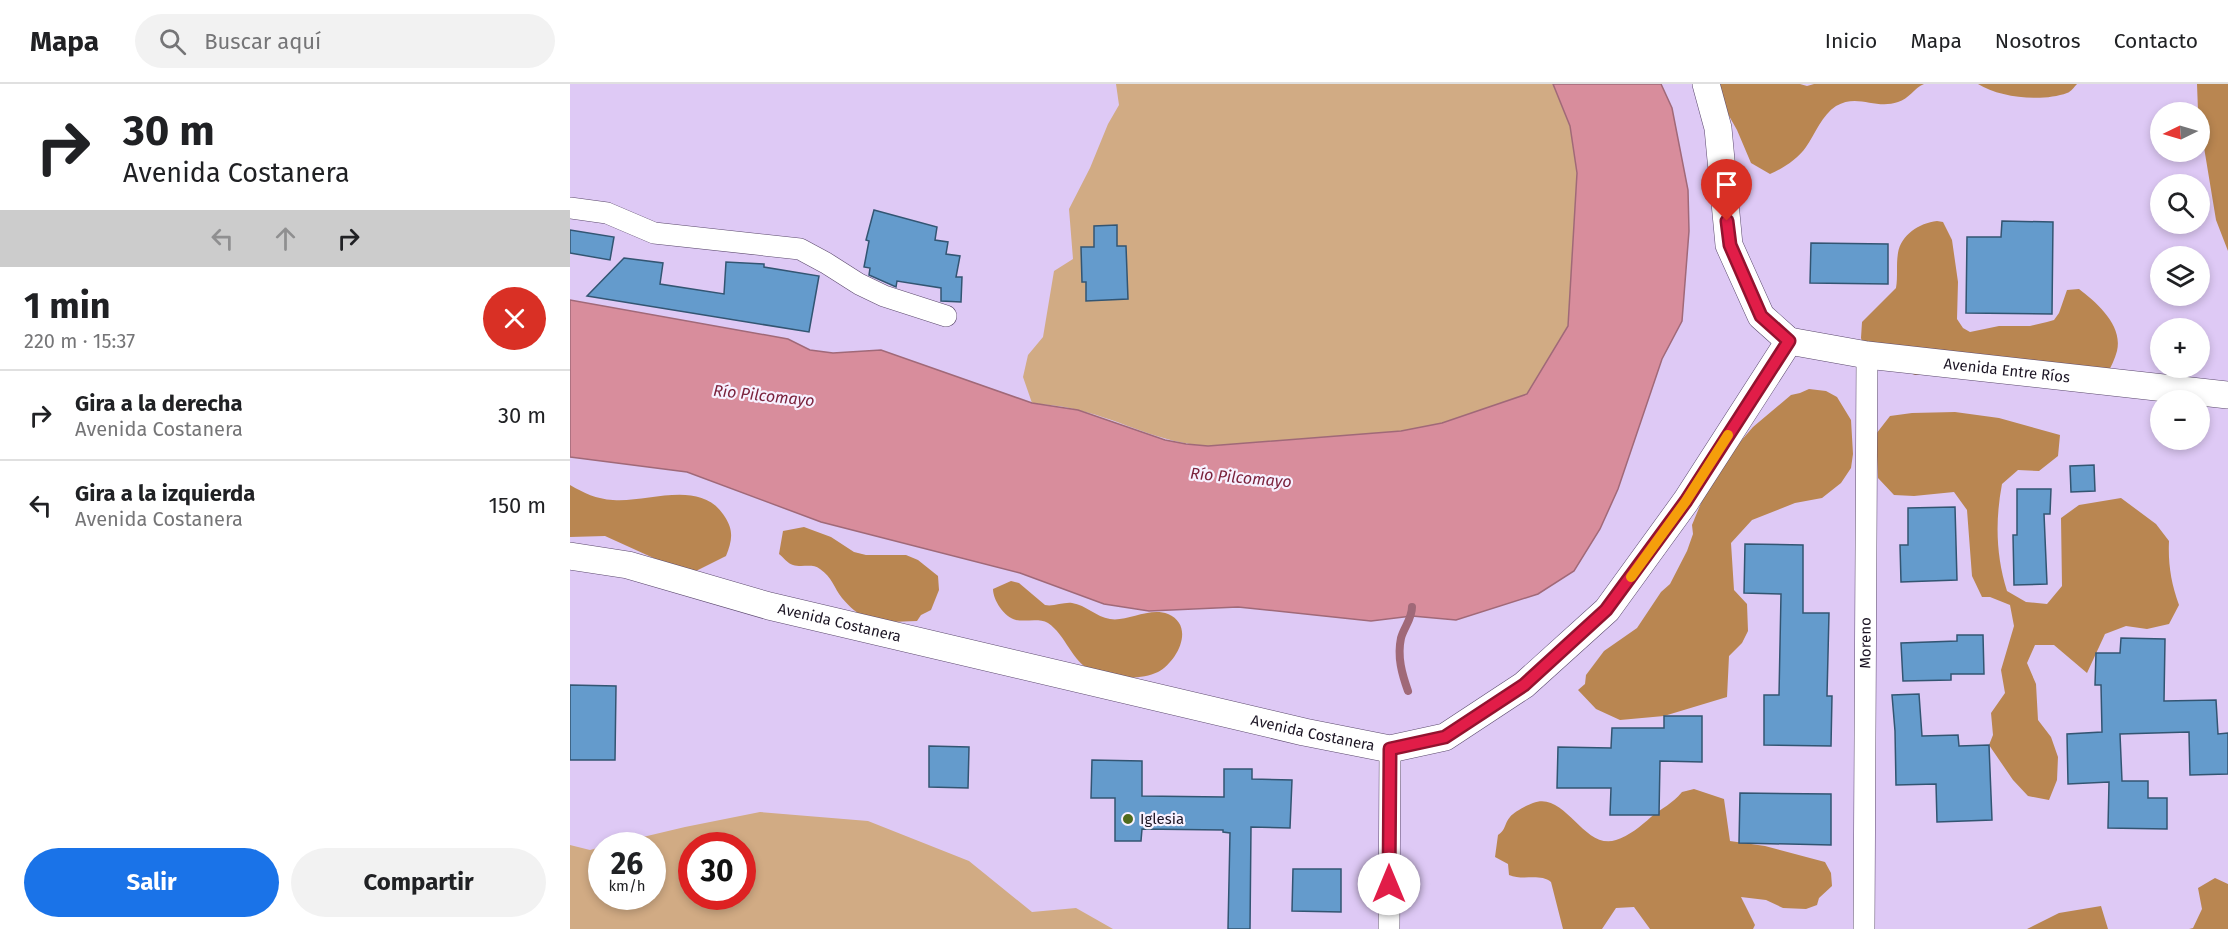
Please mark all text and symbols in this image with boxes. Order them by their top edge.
search box [135,14,555,68]
text: Mapa [30,25,99,58]
icon: search [156,25,189,58]
text: Buscar aquí [204,28,321,55]
text: Inicio [1825,28,1877,54]
text: Mapa [1910,28,1962,54]
text: Nosotros [1995,28,2081,54]
text: Contacto [2114,28,2198,54]
north arrow [2150,102,2210,162]
map controls [2150,102,2210,450]
text: 30 m [123,106,215,156]
icon: right [24,108,102,186]
text: Avenida Costanera [123,157,350,189]
pin [1701,159,1752,221]
icon: arrive [1710,168,1743,201]
button: search [2150,174,2210,234]
icon: left [206,222,239,255]
icon: ahead [269,222,302,255]
icon: right [332,222,365,255]
button: layers [2150,246,2210,306]
text: 1 min [24,284,111,328]
button: close [483,287,546,350]
button: + [2150,318,2210,378]
text: 220 m · 15:37 [24,329,135,353]
street label: Avenida Entre Ríos [1943,355,2071,386]
water label: Río Pilcomayo [712,381,815,410]
text: Gira a la derecha [75,390,243,417]
button: − [2150,390,2210,450]
icon: right [24,399,57,432]
text: 30 m [498,402,546,429]
text: Avenida Costanera [75,417,243,441]
water label: Río Pilcomayo [1189,464,1292,491]
text: Gira a la izquierda [75,480,255,507]
icon: left [24,489,57,522]
text: 150 m [488,492,546,519]
text: Avenida Costanera [75,507,243,531]
street label: Avenida Costanera [776,599,903,646]
street label: Moreno [1856,617,1875,669]
street label: Avenida Costanera [1249,711,1376,755]
place label: Iglesia [1140,810,1184,828]
marker: Iglesia [1121,812,1135,826]
speed limit sign: 30 [678,832,756,910]
text: 26 [611,846,643,882]
button: Salir [24,848,279,917]
button: Compartir [291,848,546,917]
position arrow [1357,852,1421,916]
text: km/h [608,877,646,895]

